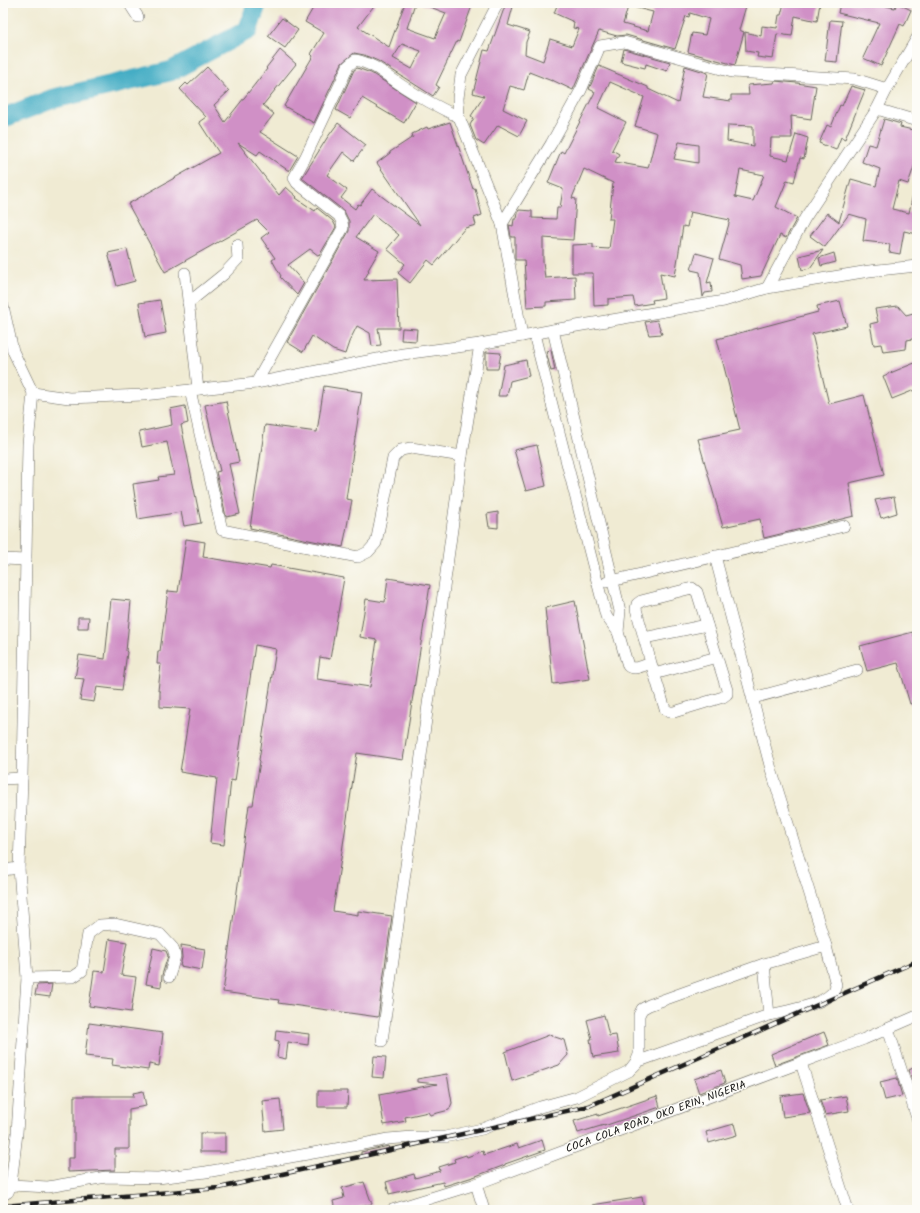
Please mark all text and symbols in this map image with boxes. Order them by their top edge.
street label: COCA COLA ROAD, OKO ERIN, NIGERIA [563,1076,749,1158]

